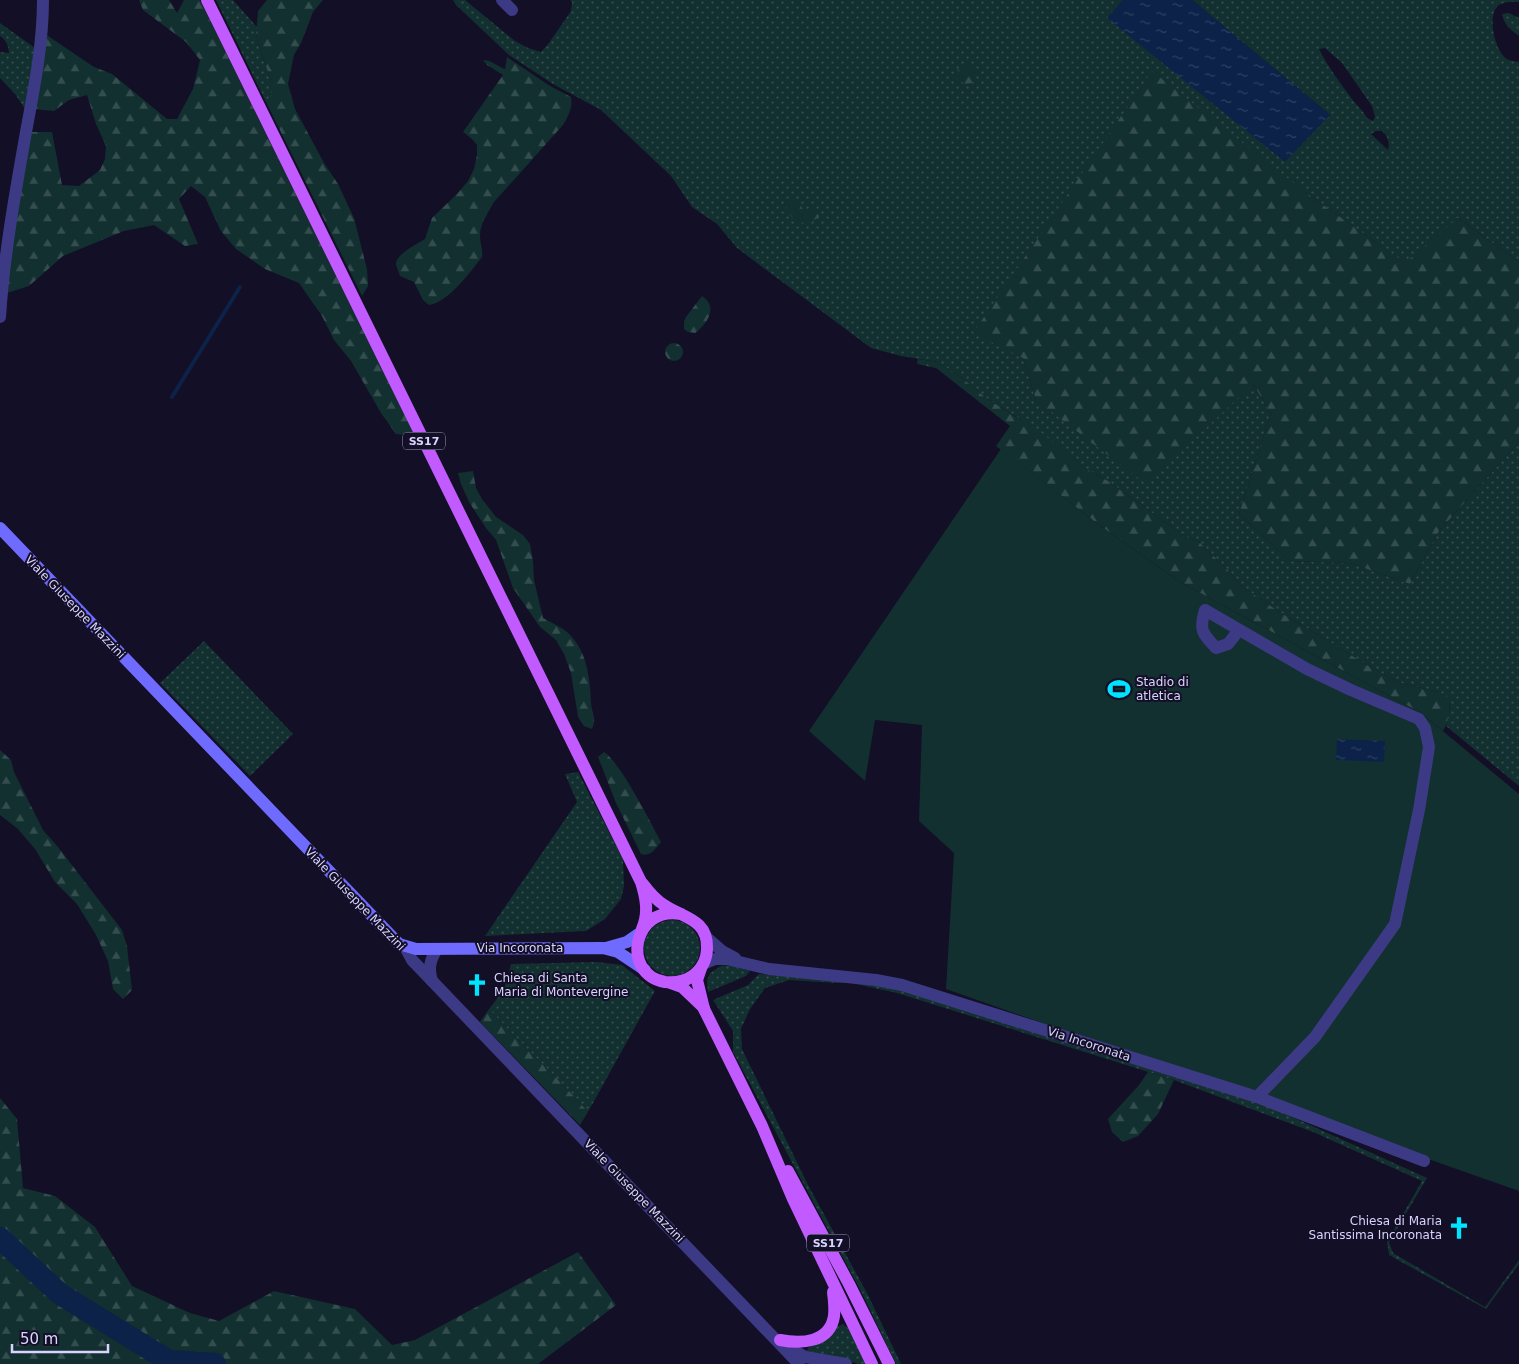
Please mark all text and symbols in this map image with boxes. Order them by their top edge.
road number: SS17 [403,432,445,450]
street label: Viale Giuseppe Mazzini [22,552,128,662]
place label: Stadio di atletica [1136,675,1189,703]
sports icon: Stadio di atletica [1106,676,1132,702]
street label: Viale Giuseppe Mazzini [302,844,408,954]
street label: Via Incoronata [477,941,563,955]
place label: Chiesa di Santa Maria di Montevergine [494,971,628,999]
church icon: Chiesa di Santa Maria di Montevergine [464,972,490,998]
street label: Via Incoronata [1046,1024,1132,1064]
street label: Viale Giuseppe Mazzini [581,1136,687,1246]
place label: Chiesa di Maria Santissima Incoronata [1309,1214,1442,1242]
church icon: Chiesa di Maria Santissima Incoronata [1446,1215,1472,1241]
road number: SS17 [807,1234,849,1252]
scale bar [12,1322,109,1354]
text: 50 m [20,1330,58,1348]

